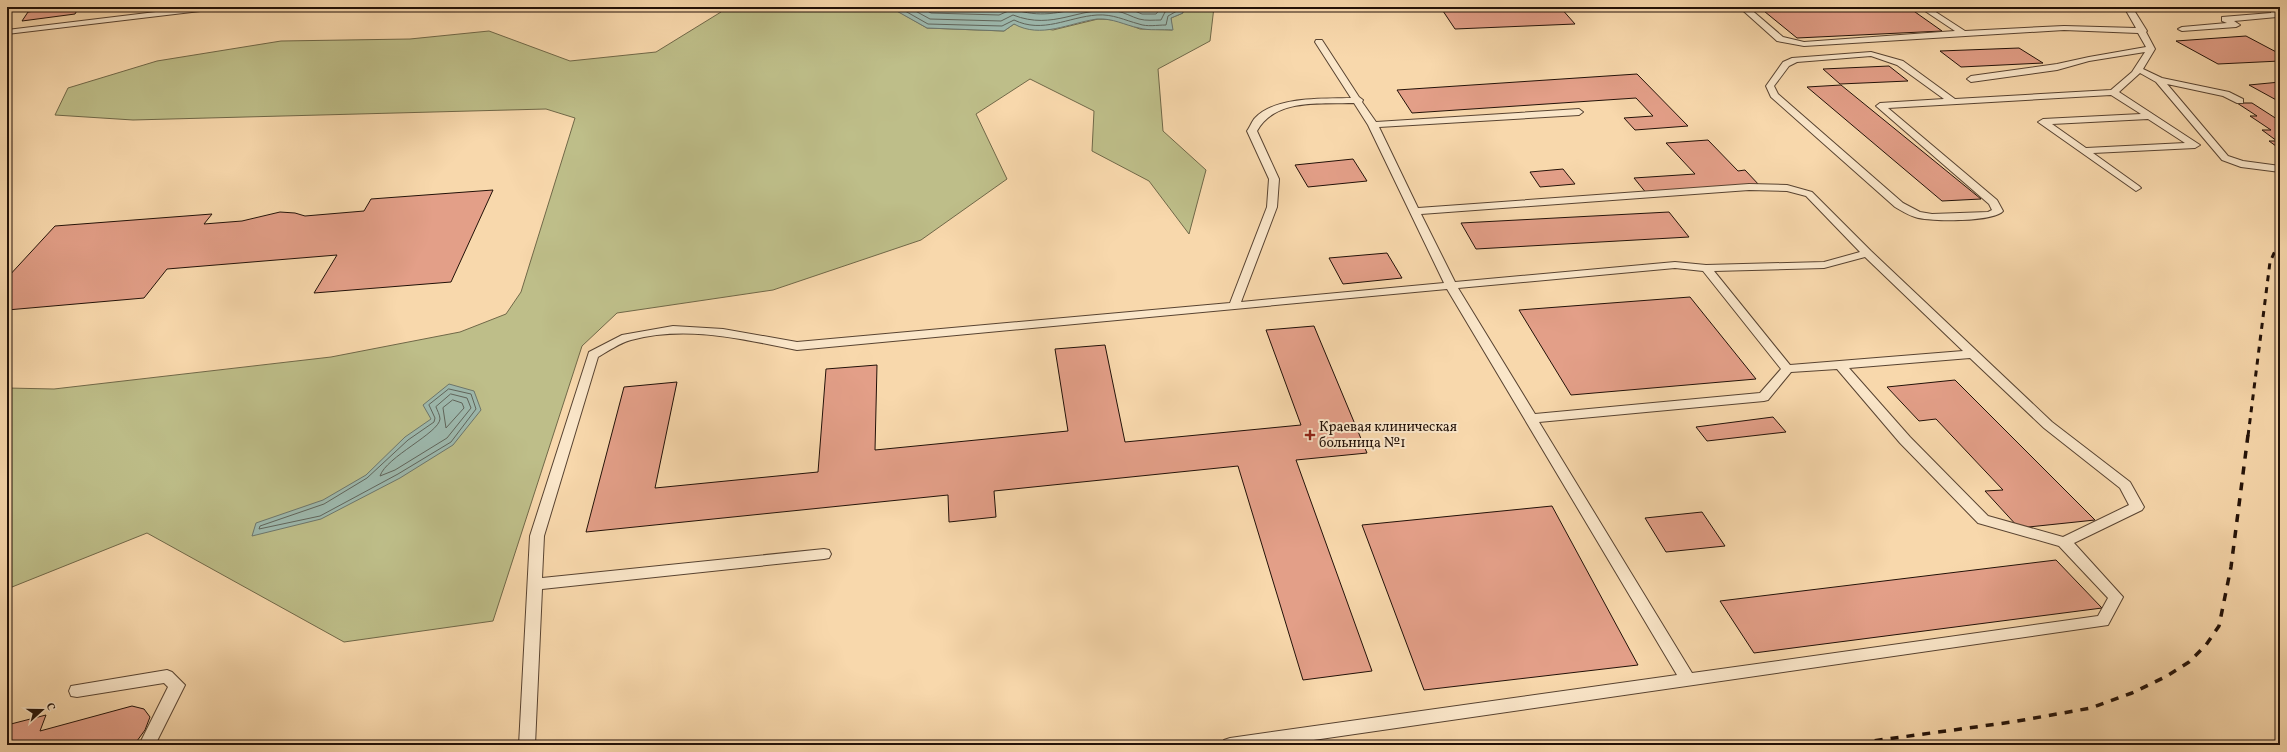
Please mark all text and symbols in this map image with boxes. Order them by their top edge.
place label: Краевая клиническая больница №1 [1319,418,1457,453]
marker: Краевая клиническая больница №1 [1304,429,1316,441]
north arrow [22,690,62,730]
text: С [42,701,58,713]

